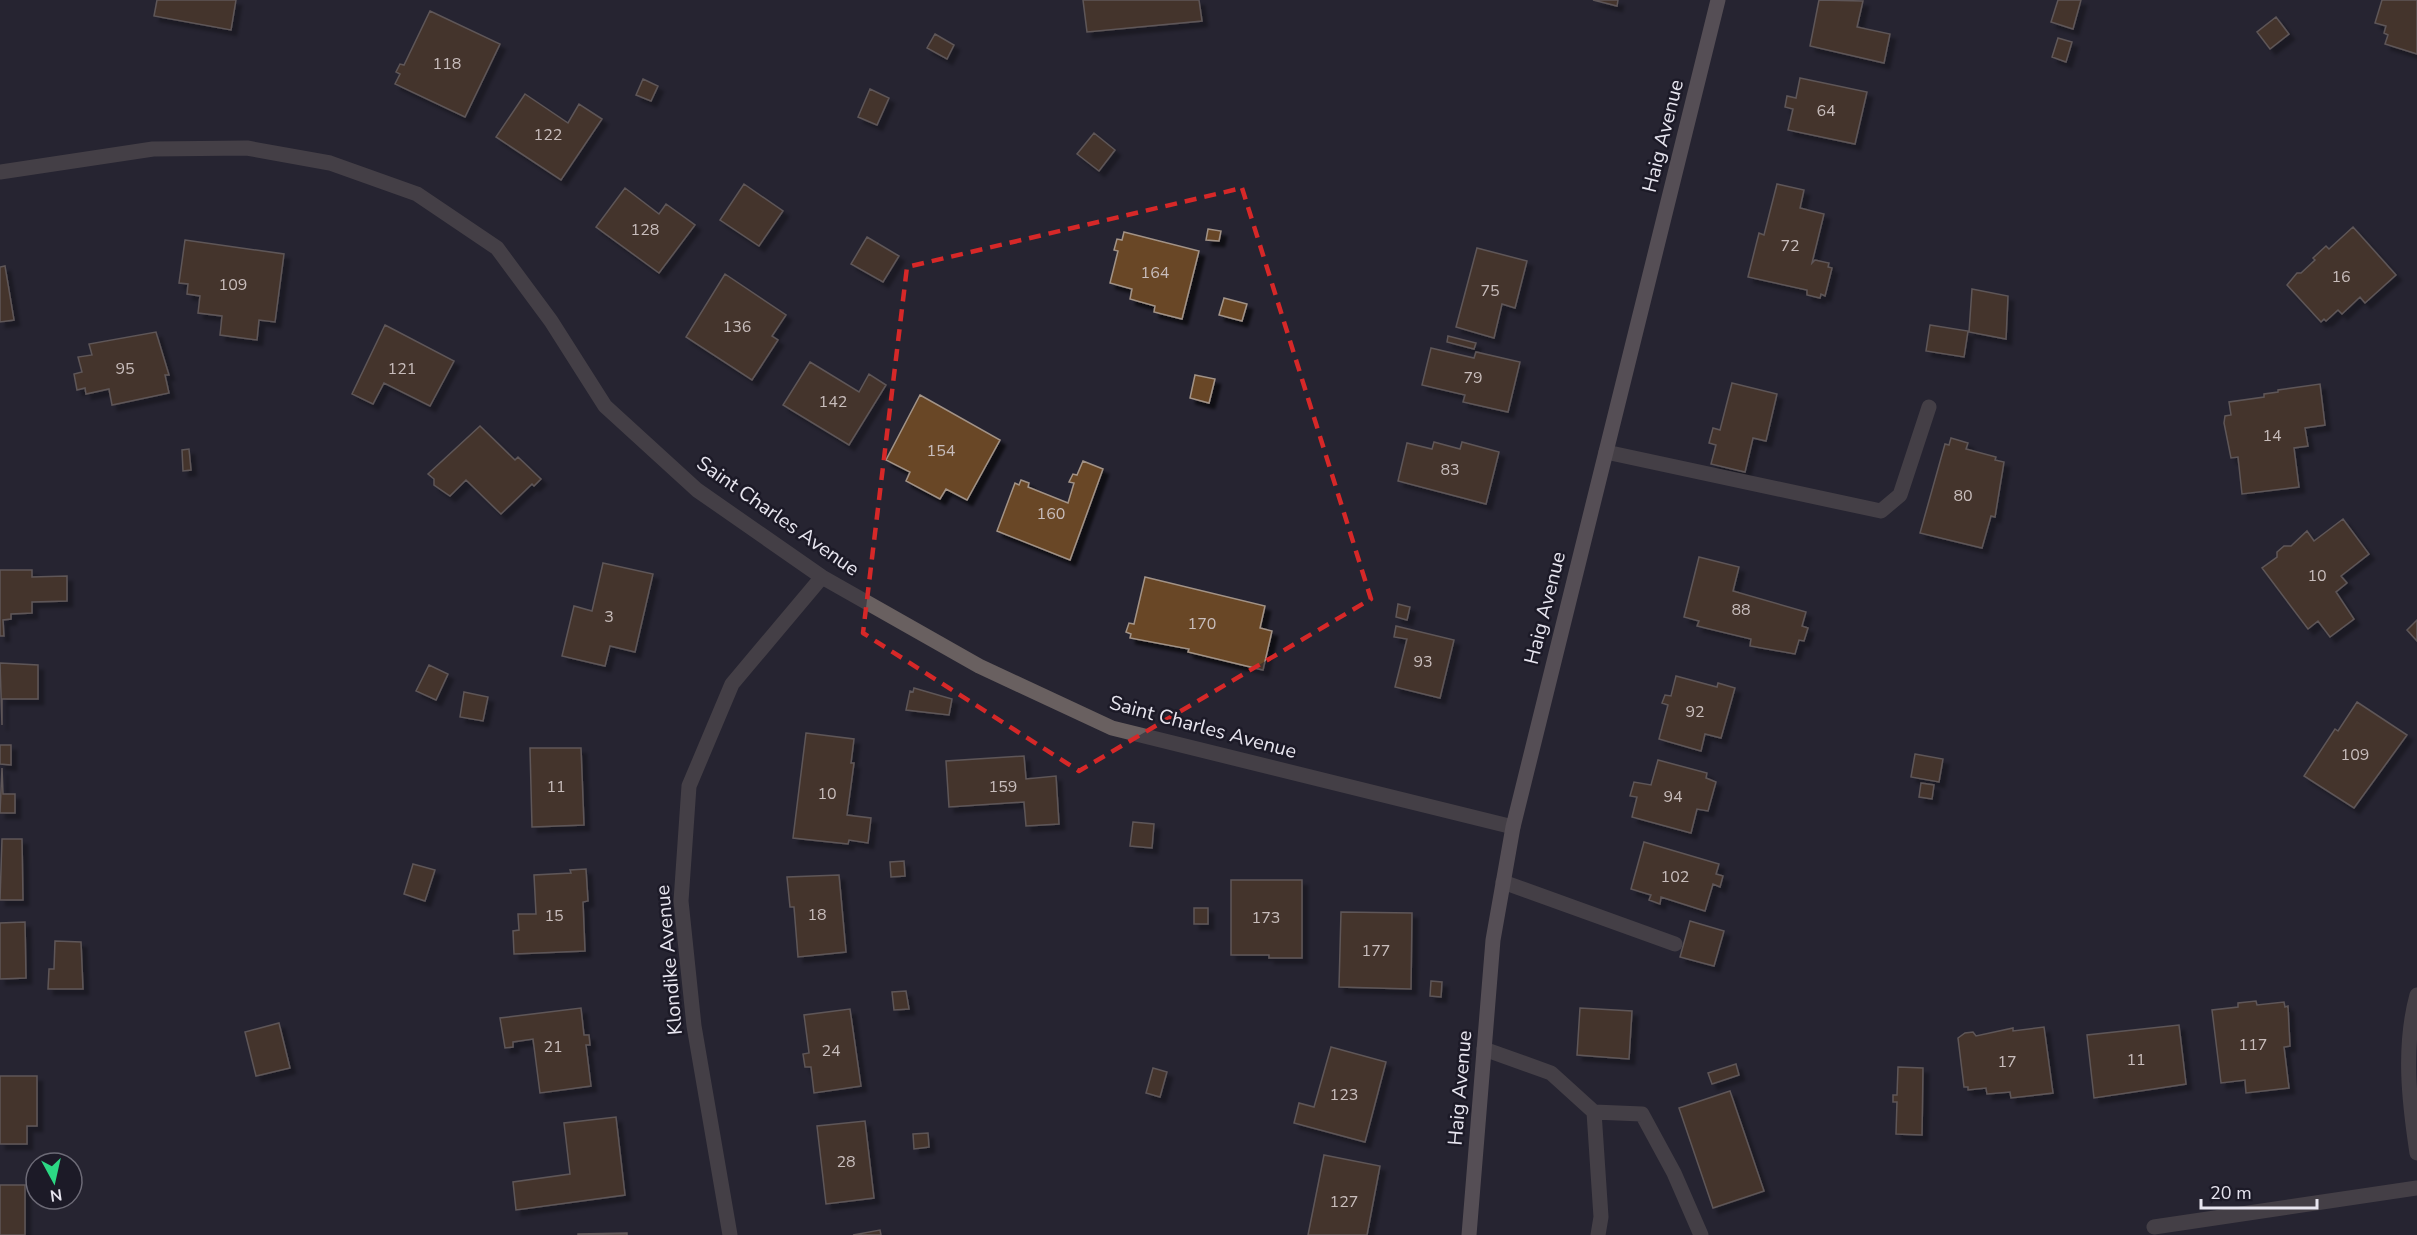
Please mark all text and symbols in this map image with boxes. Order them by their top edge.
house number: 118 [433,53,461,75]
street label: Haig Avenue [1636,77,1690,195]
house number: 64 [1816,100,1836,122]
house number: 122 [534,124,562,146]
house number: 128 [631,219,659,241]
house number: 72 [1780,235,1800,257]
house number: 164 [1141,262,1170,284]
house number: 16 [2331,266,2351,288]
house number: 109 [219,274,247,296]
house number: 75 [1480,280,1500,302]
house number: 136 [723,316,751,338]
house number: 95 [115,358,135,380]
house number: 121 [388,358,416,380]
house number: 79 [1463,367,1483,389]
house number: 142 [819,391,847,413]
house number: 14 [2262,425,2282,447]
house number: 154 [927,440,956,462]
street label: Saint Charles Avenue [691,450,865,582]
house number: 83 [1440,459,1460,481]
house number: 80 [1953,485,1973,507]
house number: 160 [1037,503,1065,525]
street label: Haig Avenue [1518,549,1572,667]
house number: 10 [2307,565,2327,587]
house number: 88 [1731,599,1751,621]
house number: 3 [604,606,614,628]
house number: 170 [1188,613,1216,635]
house number: 93 [1413,651,1433,673]
street label: Saint Charles Avenue [1106,689,1300,765]
house number: 92 [1685,701,1705,723]
house number: 109 [2341,744,2369,766]
house number: 11 [546,776,566,798]
house number: 159 [989,776,1017,798]
house number: 10 [817,783,837,805]
house number: 94 [1663,786,1683,808]
house number: 102 [1661,866,1689,888]
street label: Klondike Avenue [649,884,689,1036]
house number: 18 [807,904,827,926]
house number: 15 [544,905,564,927]
house number: 173 [1252,907,1280,929]
house number: 177 [1362,940,1390,962]
street label: Haig Avenue [1442,1029,1478,1147]
house number: 117 [2239,1034,2267,1056]
house number: 21 [543,1036,563,1058]
house number: 24 [821,1040,841,1062]
house number: 11 [2126,1049,2146,1071]
house number: 17 [1997,1051,2017,1073]
house number: 123 [1330,1084,1358,1106]
north arrow [24,1151,84,1211]
house number: 28 [836,1151,856,1173]
scale bar [2201,1172,2316,1210]
text: 20 m [2210,1181,2252,1205]
text: N [48,1183,63,1207]
house number: 127 [1330,1191,1358,1213]

